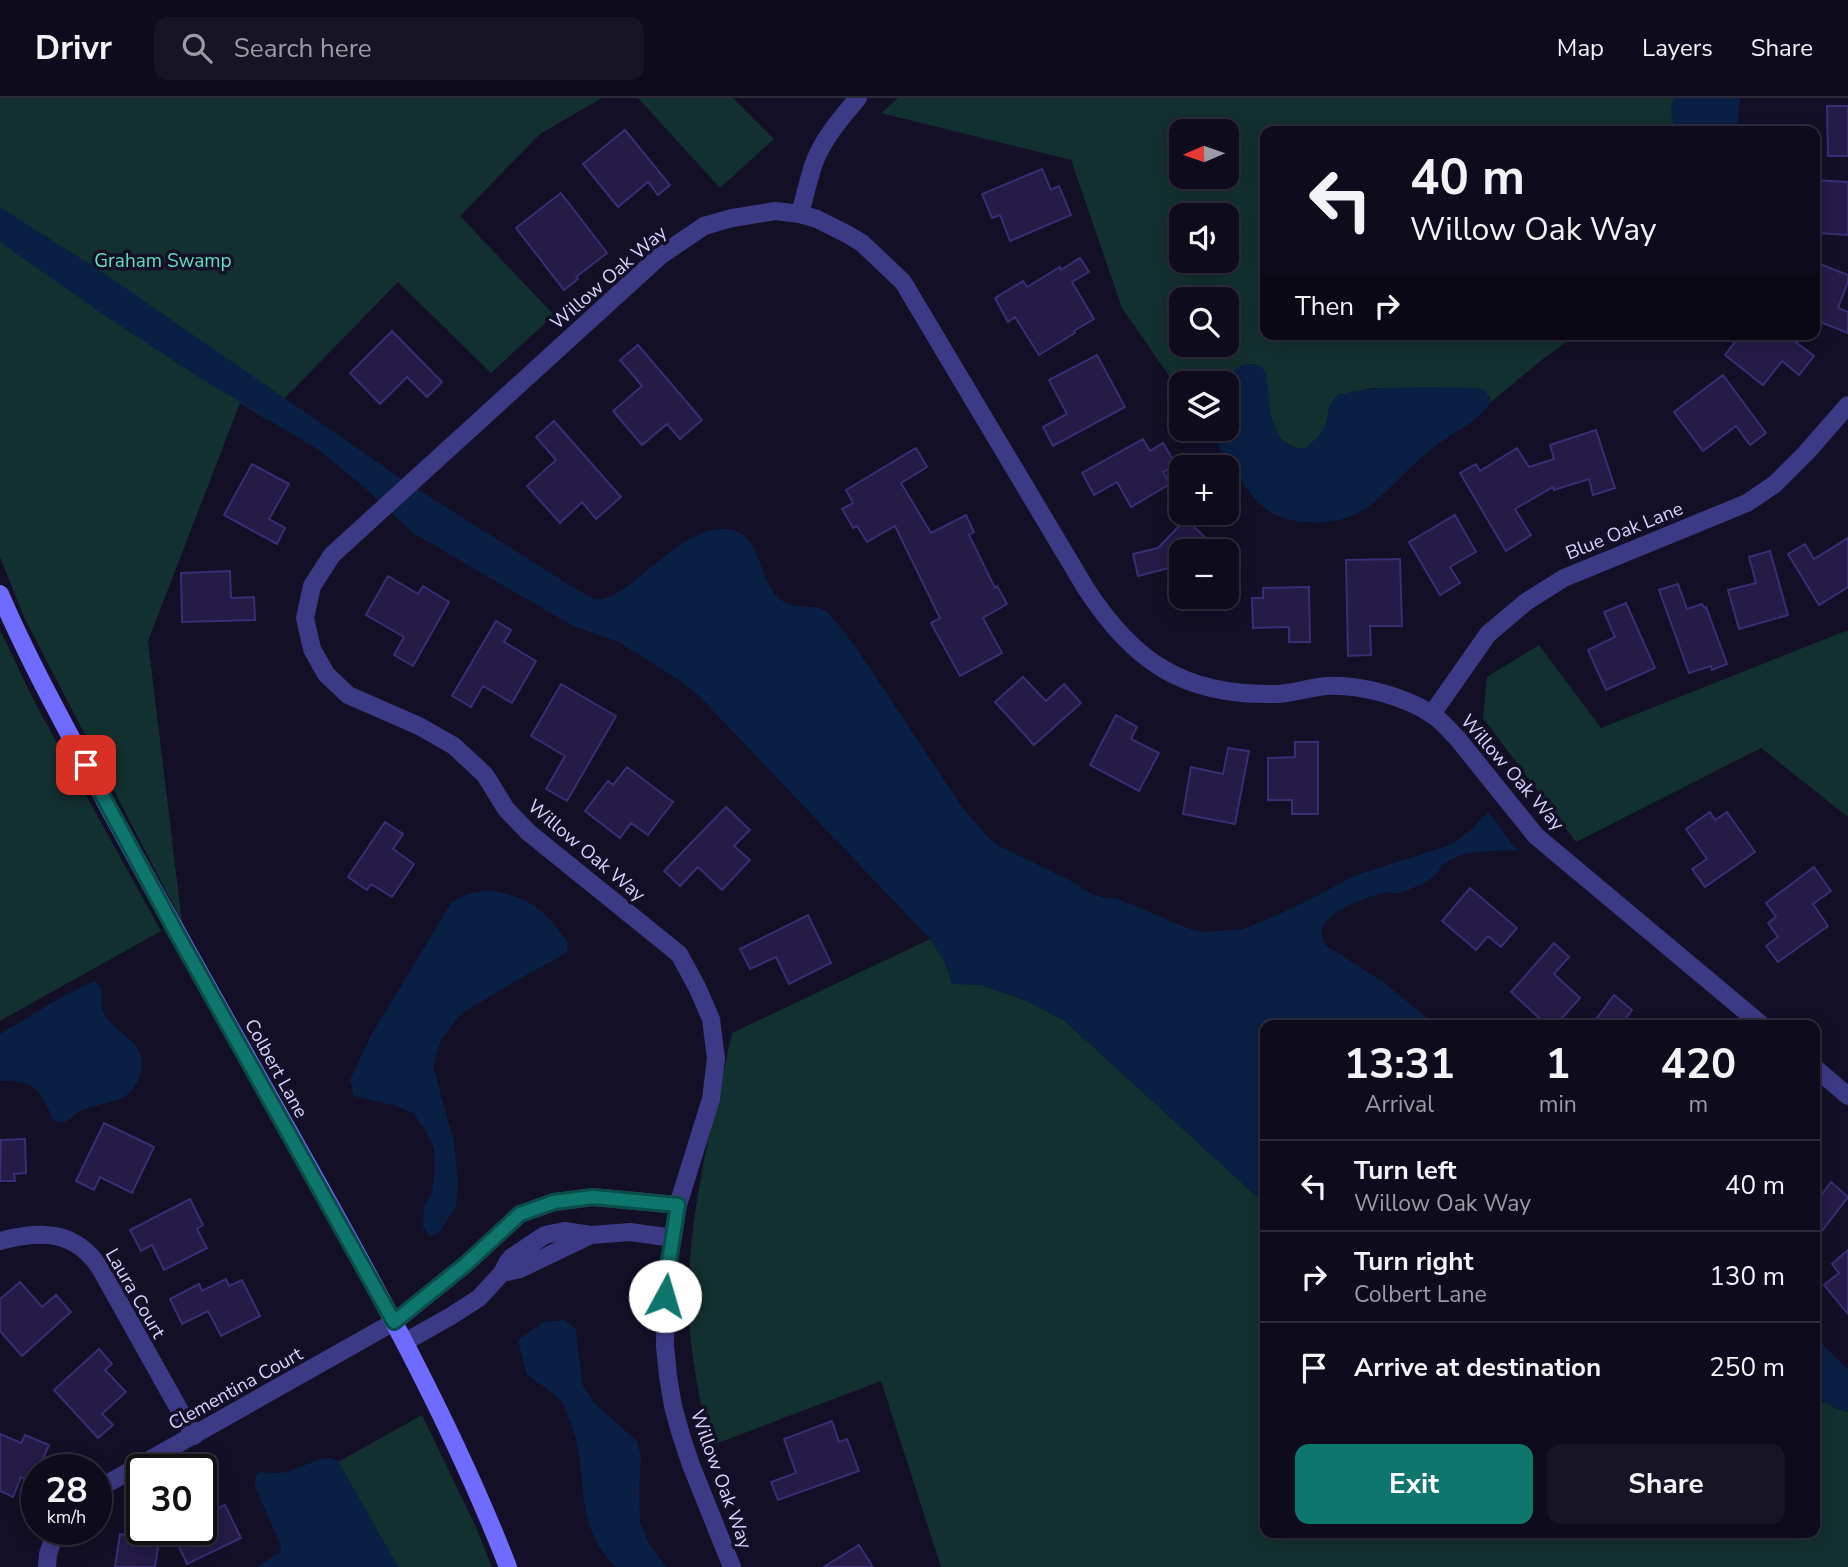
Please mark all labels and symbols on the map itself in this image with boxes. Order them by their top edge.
north arrow [1169,119,1239,189]
street label: Willow Oak Way [545,220,673,336]
park label: Graham Swamp [94,248,232,274]
street label: Blue Oak Lane [1562,496,1687,566]
street label: Willow Oak Way [1454,709,1570,837]
pin [56,735,116,795]
street label: Willow Oak Way [522,794,651,908]
street label: Colbert Lane [238,1014,314,1123]
street label: Laura Court [99,1244,172,1344]
position arrow [628,1259,702,1333]
street label: Clementina Court [164,1341,308,1437]
street label: Willow Oak Way [684,1406,758,1553]
speed limit sign: 30 [126,1454,217,1545]

